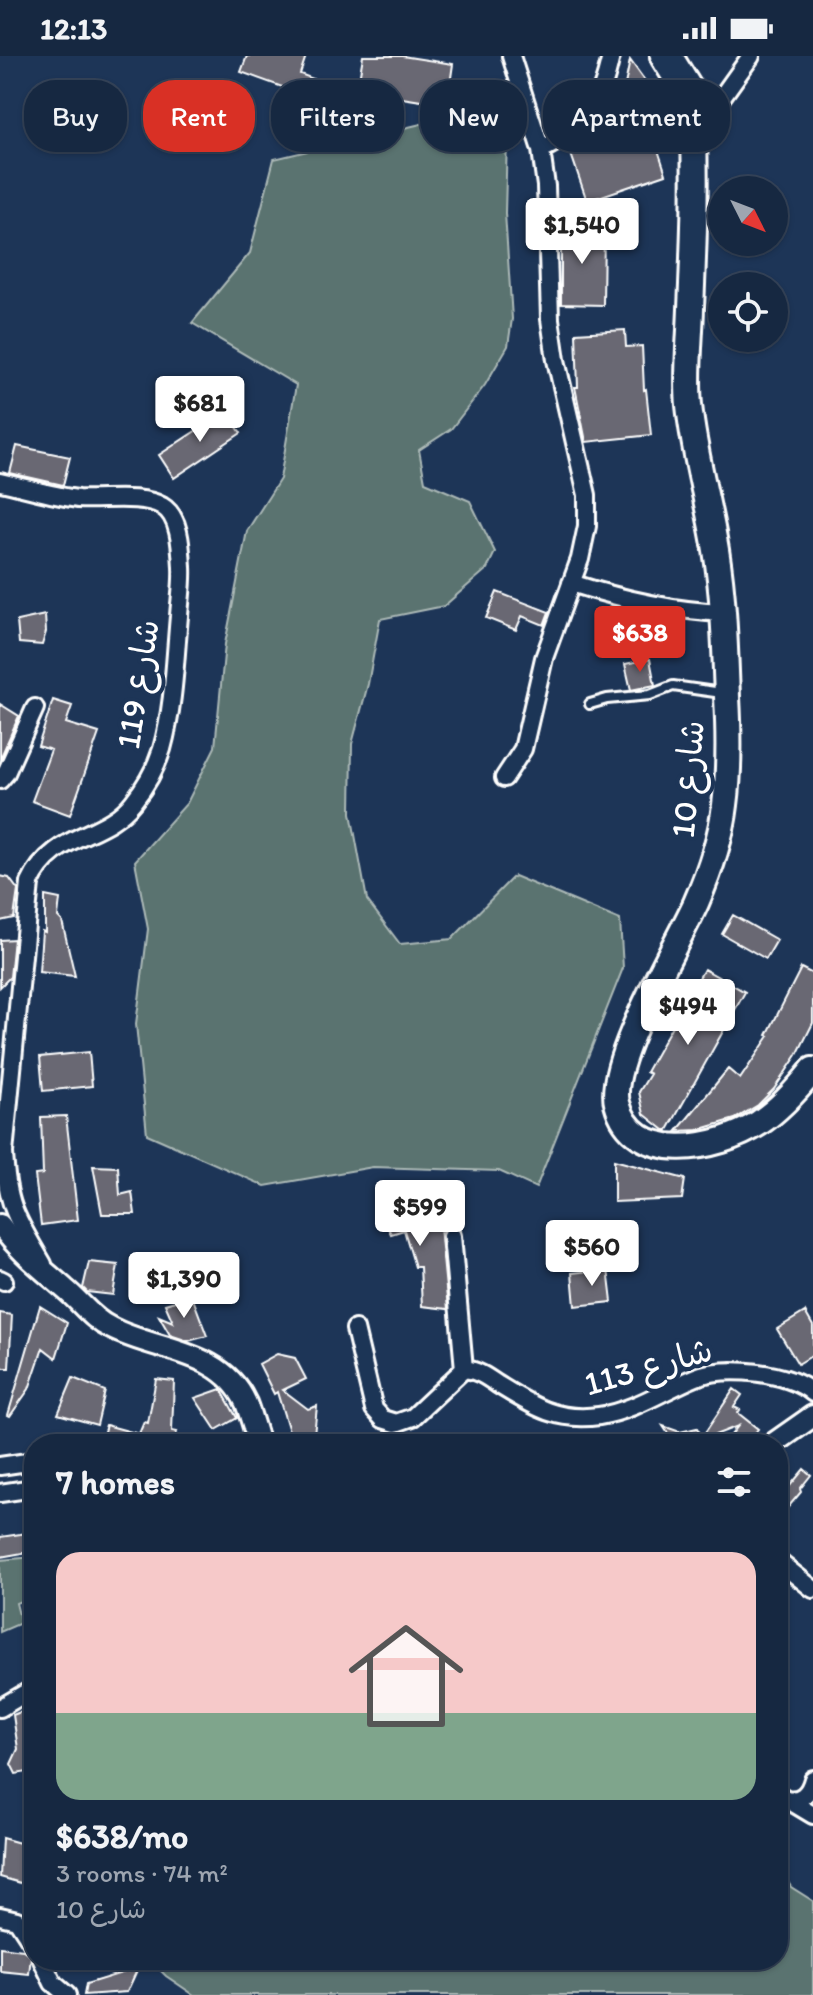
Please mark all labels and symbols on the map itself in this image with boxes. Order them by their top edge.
north arrow [708,176,788,256]
pin: $1,540 [517,198,647,266]
pin: $681 [153,376,247,444]
pin: $638 [593,606,687,674]
street label: شارع 119 [107,616,171,752]
street label: شارع 10 [662,718,716,840]
pin: $494 [641,979,735,1047]
pin: $599 [373,1180,467,1248]
pin: $560 [545,1220,639,1288]
pin: $1,390 [119,1252,249,1320]
street label: شارع 113 [579,1329,718,1407]

